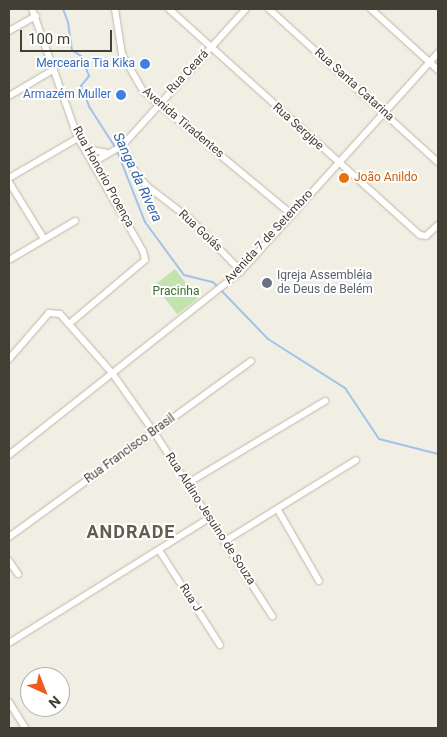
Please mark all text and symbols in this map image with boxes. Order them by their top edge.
scale bar [22,20,115,52]
text: 100 m [28,30,70,48]
street label: Rua Santa Catarina [311,45,397,125]
street label: Rua Ceará [164,47,212,97]
place label: Mercearia Tia Kika [36,57,135,71]
marker: Mercearia Tia Kika [139,58,151,70]
street label: Avenida Tiradentes [139,85,227,161]
place label: Armazém Muller [23,88,111,102]
marker: Armazém Muller [115,89,127,101]
street label: Rua Sergipe [270,100,326,154]
street label: Rua Honorio Proença [69,124,137,230]
water label: Sanga da Rivera [110,130,166,224]
place label: João Anildo [354,171,418,185]
marker: João Anildo [338,172,350,184]
street label: Avenida 7 de Setembro [222,187,316,287]
street label: Rua Goiás [175,207,225,255]
place label: Igreja Assembléia de Deus de Belém [277,269,373,297]
marker: Igreja Assembléia de Deus de Belém [261,277,273,289]
park label: Pracinha [153,285,199,299]
street label: Rua Francisco Brasil [82,411,178,487]
street label: Rua Aldino Jesuino de Souza [162,450,258,588]
district label: ANDRADE [86,521,176,543]
street label: Rua J [176,581,204,615]
north arrow [20,667,70,717]
text: N [46,693,64,711]

